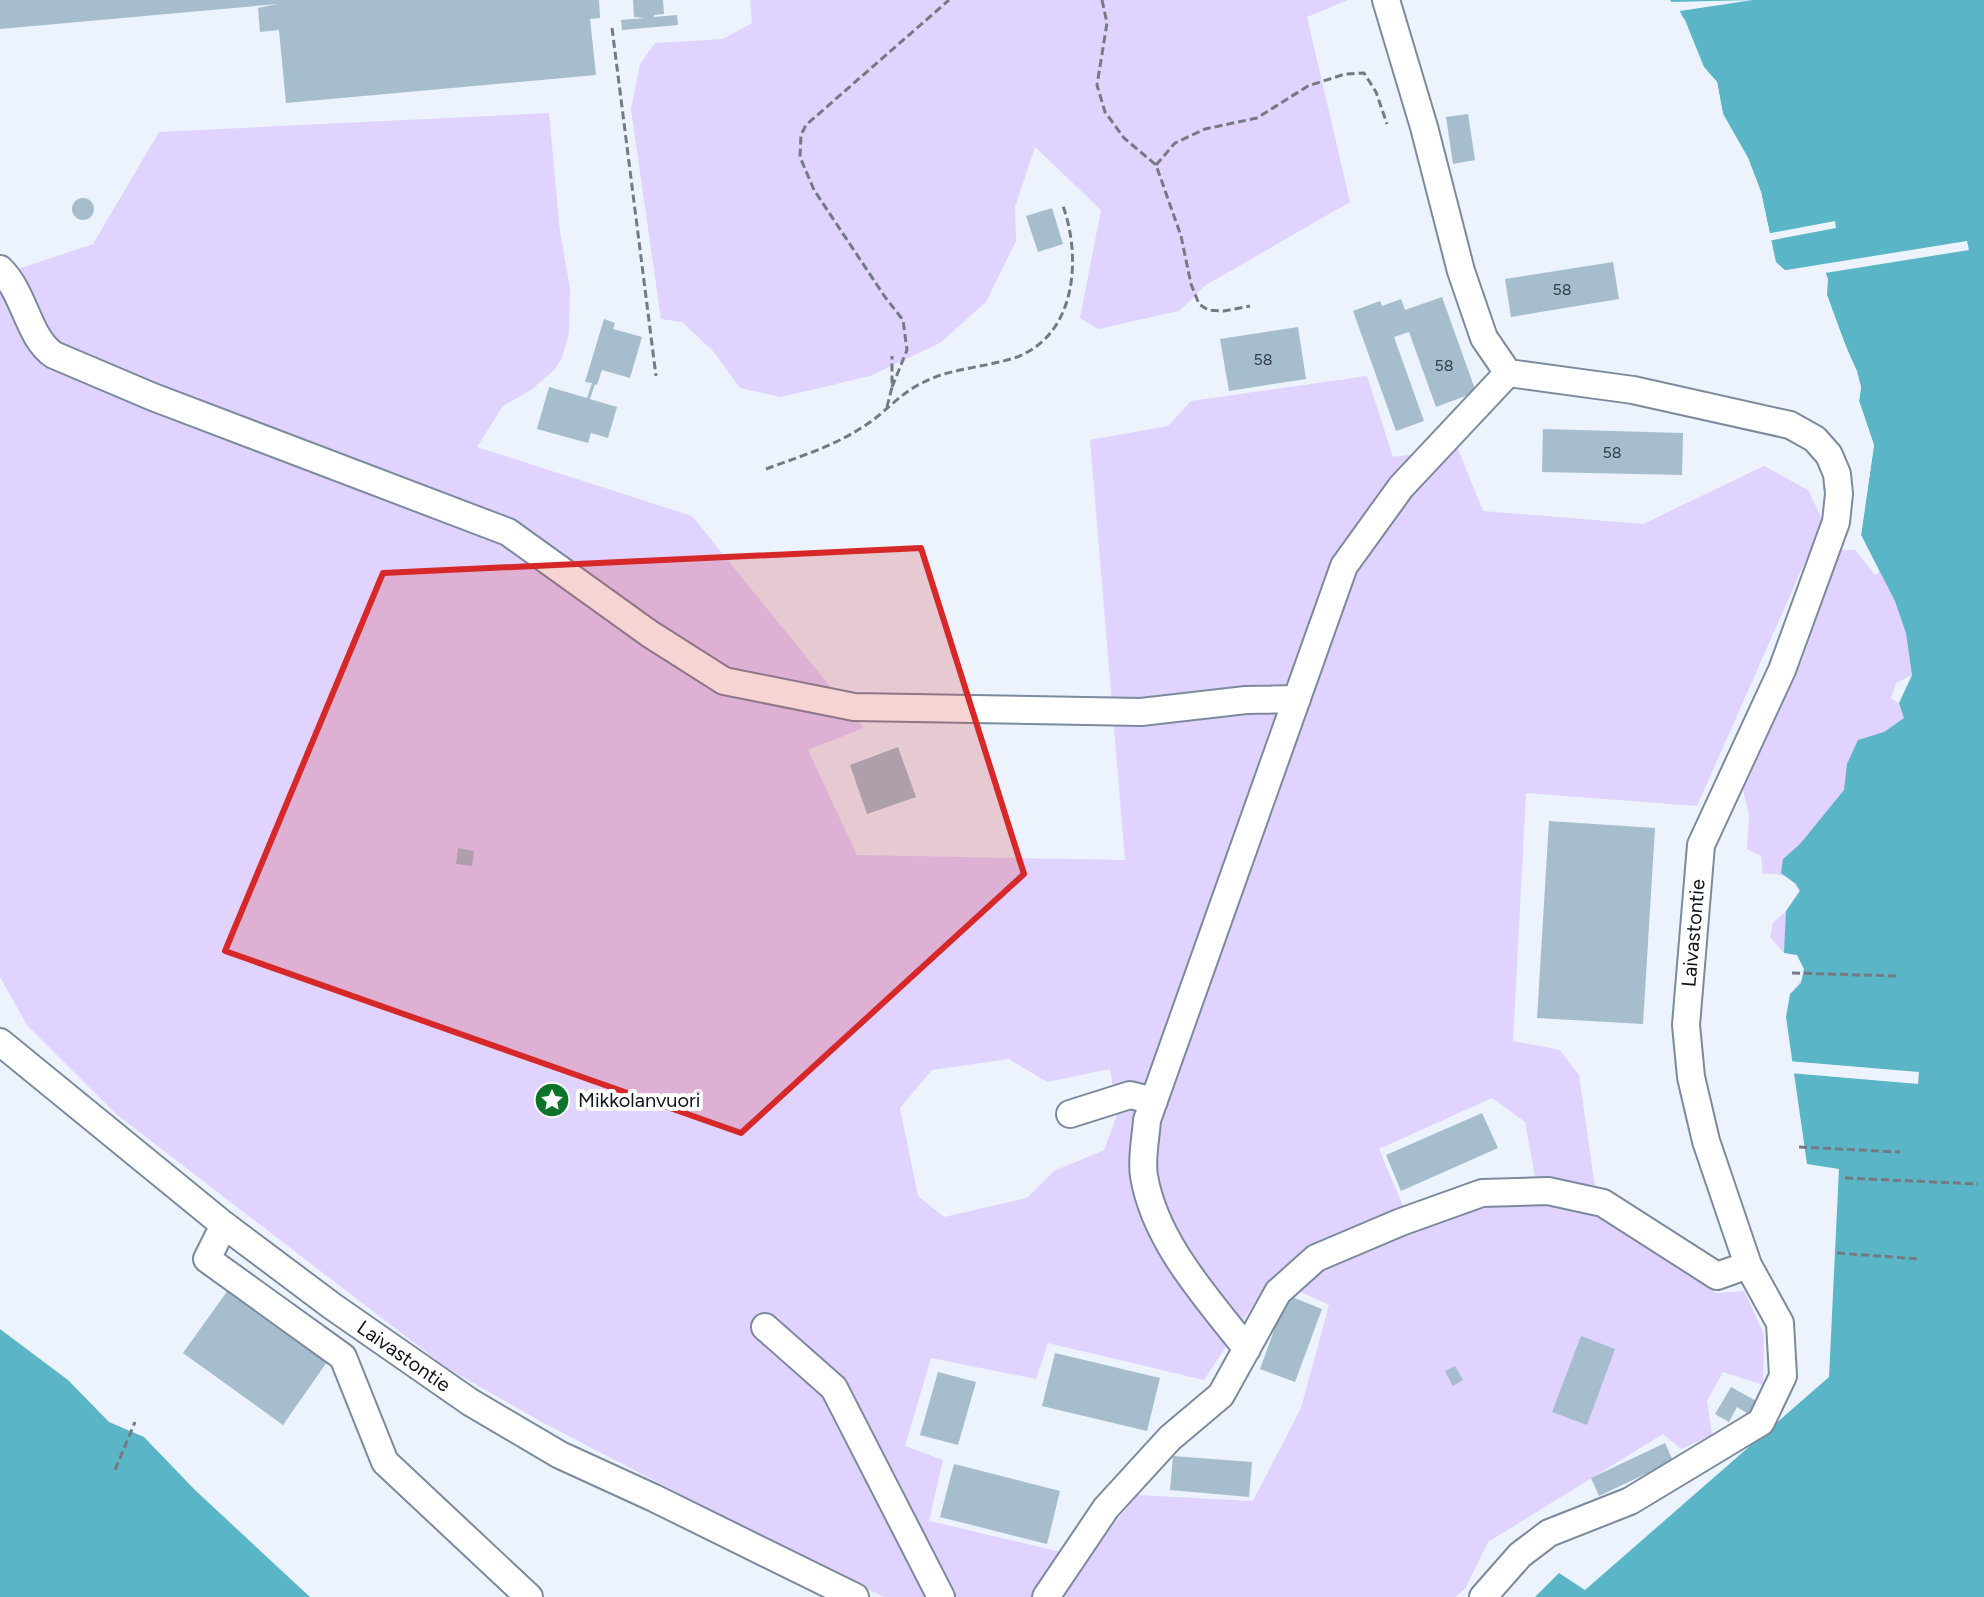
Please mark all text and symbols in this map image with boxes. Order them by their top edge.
house number: 58 [1552,280,1572,299]
house number: 58 [1253,350,1273,369]
house number: 58 [1434,356,1454,375]
house number: 58 [1602,443,1622,462]
street label: Laivastontie [1676,878,1710,988]
place icon: Mikkolanvuori [533,1081,571,1119]
place label: Mikkolanvuori [578,1088,701,1112]
street label: Laivastontie [353,1315,455,1397]

